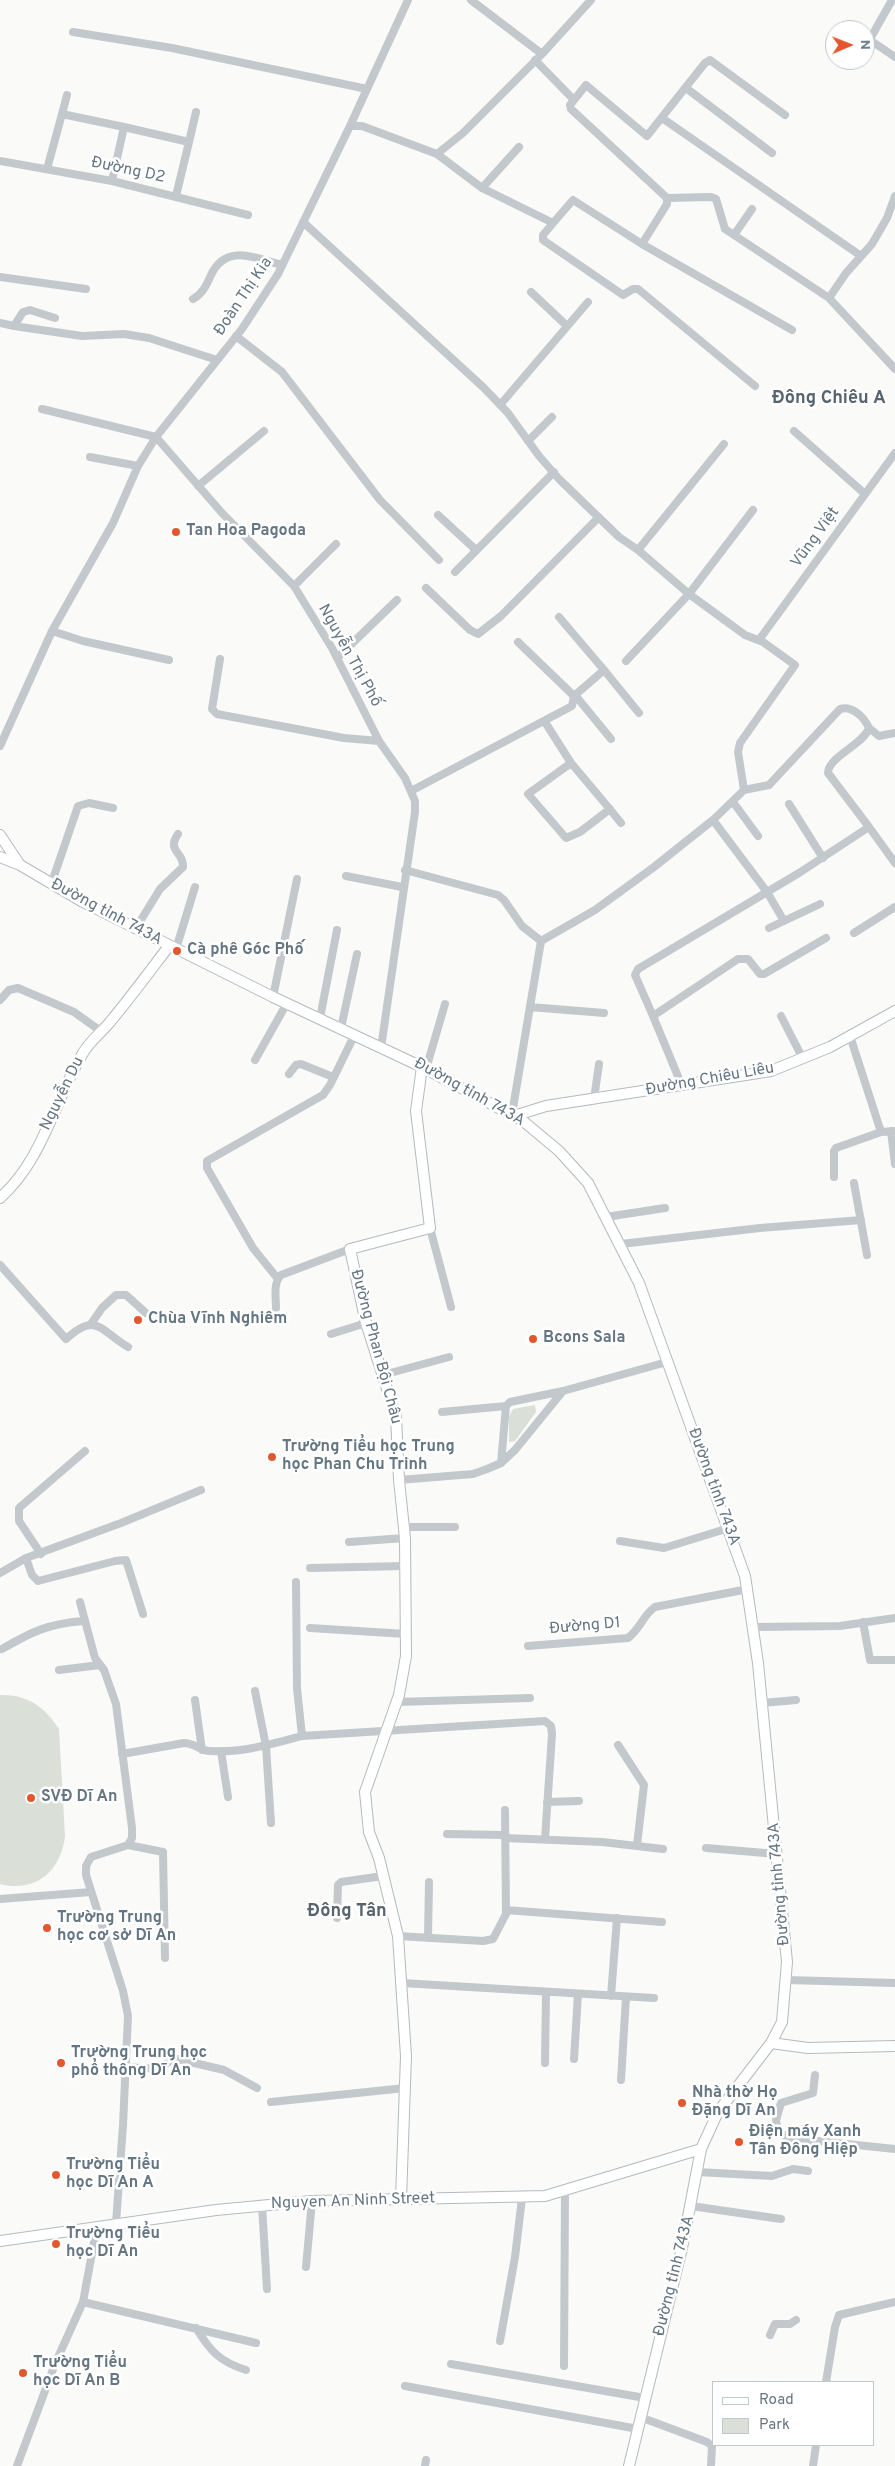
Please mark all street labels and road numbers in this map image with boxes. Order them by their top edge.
street label: Đường D2 [89,154,167,188]
street label: Đoàn Thị Kia [211,254,277,340]
street label: Vũng Việt [788,504,844,572]
street label: Nguyễn Thị Phố [313,601,385,711]
street label: Đường tỉnh 743A [47,875,165,951]
street label: Nguyễn Du [37,1054,89,1134]
street label: Đường tỉnh 743A [410,1055,528,1131]
street label: Đường Chiêu Liêu [644,1059,776,1101]
street label: Đường Phan Bội Châu [345,1268,405,1426]
street label: Đường tỉnh 743A [683,1426,743,1548]
street label: Đường D1 [549,1614,621,1640]
street label: Đường tỉnh 743A [765,1822,795,1946]
street label: Nguyen An Ninh Street [271,2190,435,2214]
street label: Đường tỉnh 743A [651,2214,699,2338]

